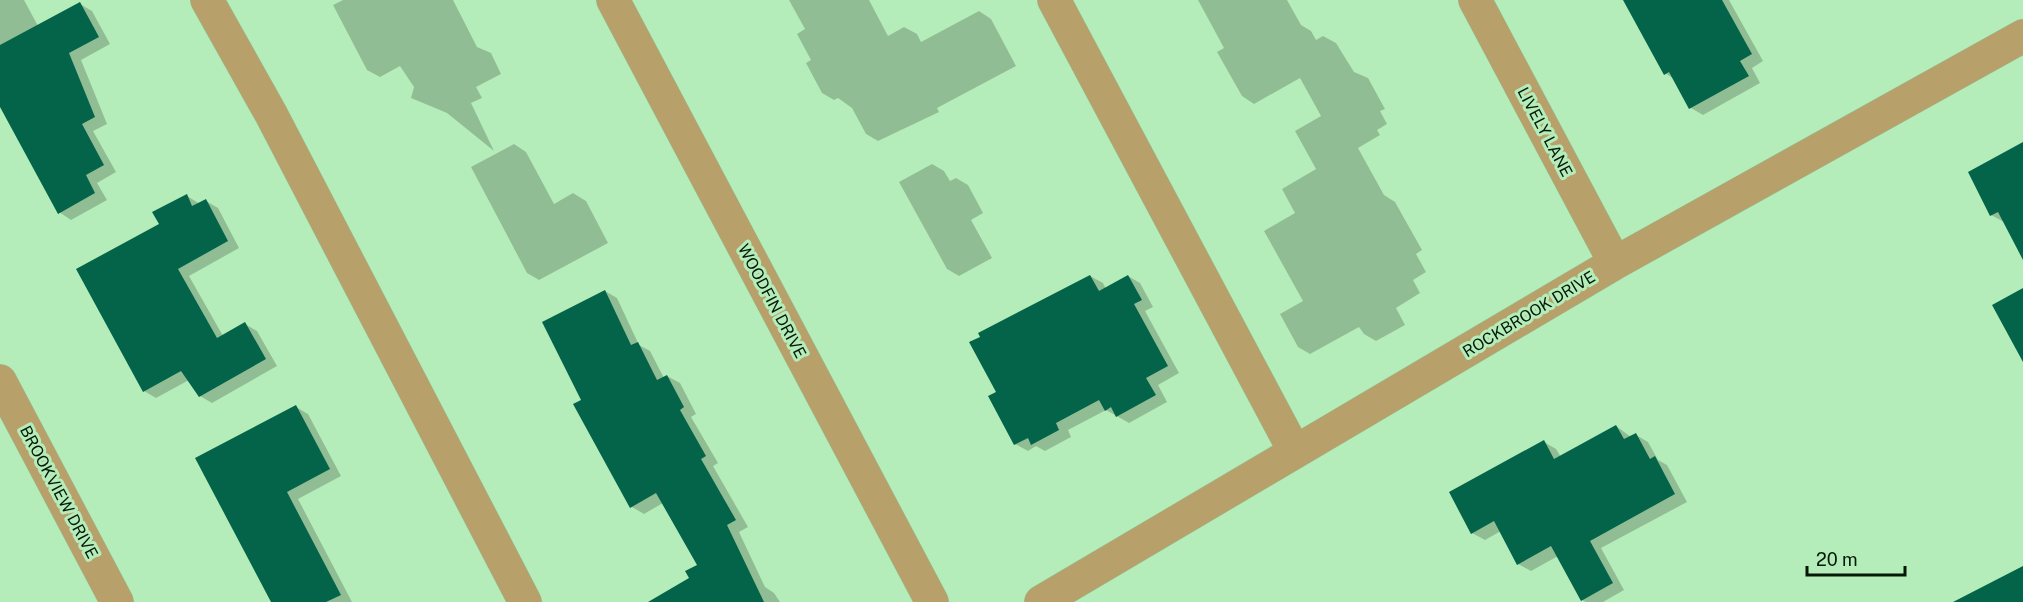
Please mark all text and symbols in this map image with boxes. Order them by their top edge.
street label: LIVELY LANE [1513,84,1577,180]
street label: WOODFIN DRIVE [734,241,810,361]
street label: ROCKBROOK DRIVE [1459,267,1599,361]
street label: BROOKVIEW DRIVE [16,422,102,562]
scale bar [1807,539,1904,577]
text: 20 m [1816,549,1858,570]

